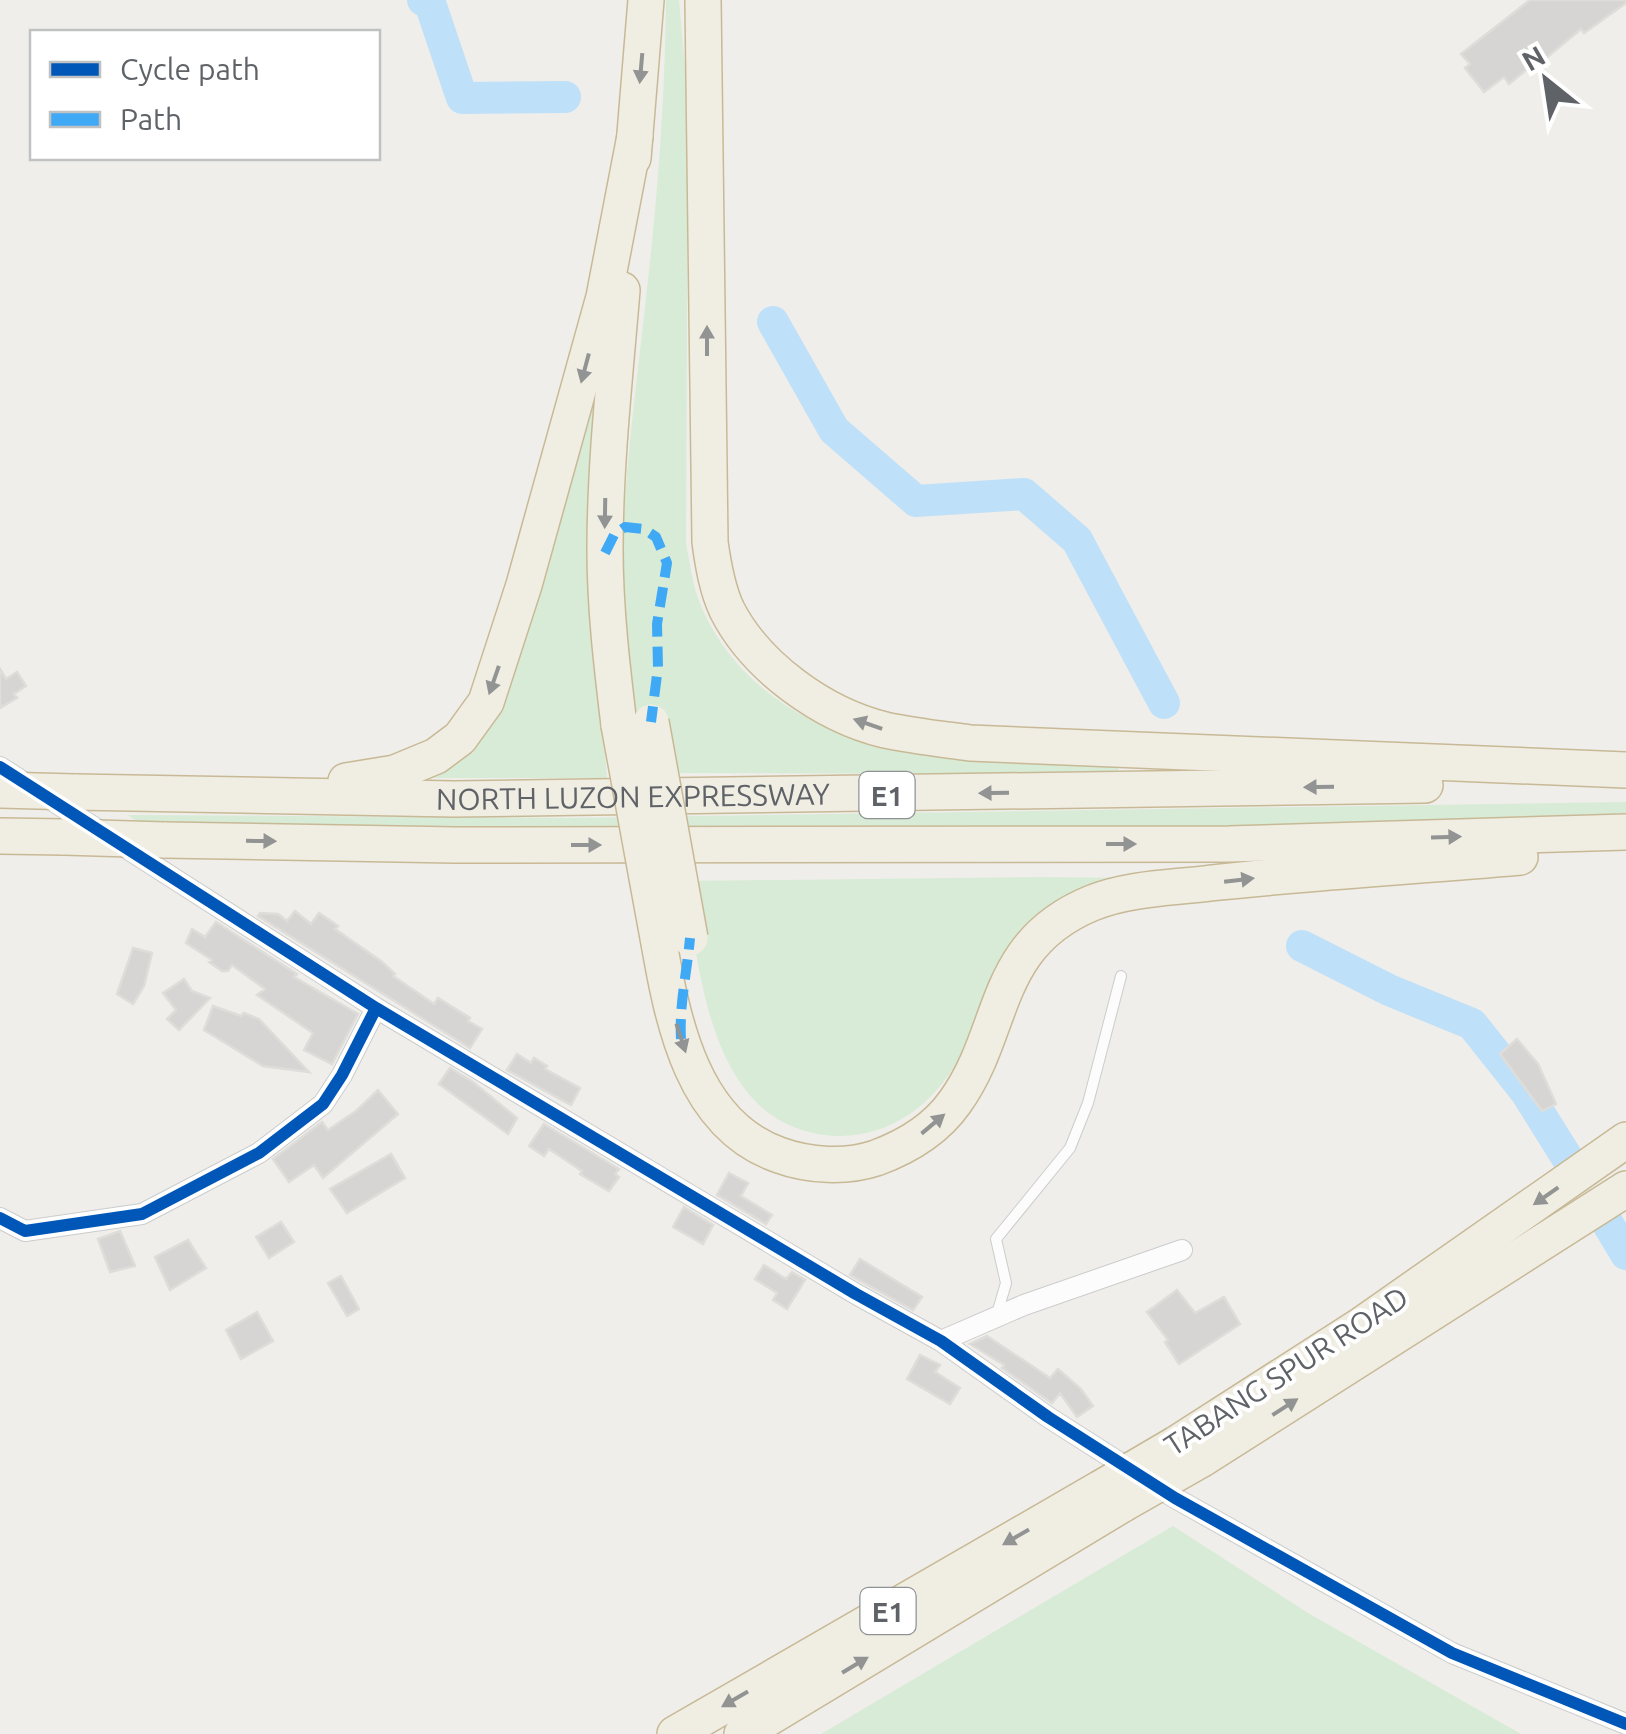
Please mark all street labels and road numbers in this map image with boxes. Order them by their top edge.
road number: E1 [860,772,914,818]
street label: NORTH LUZON EXPRESSWAY [436,777,831,816]
street label: TABANG SPUR ROAD [1158,1280,1414,1462]
road number: E1 [860,1588,916,1634]

